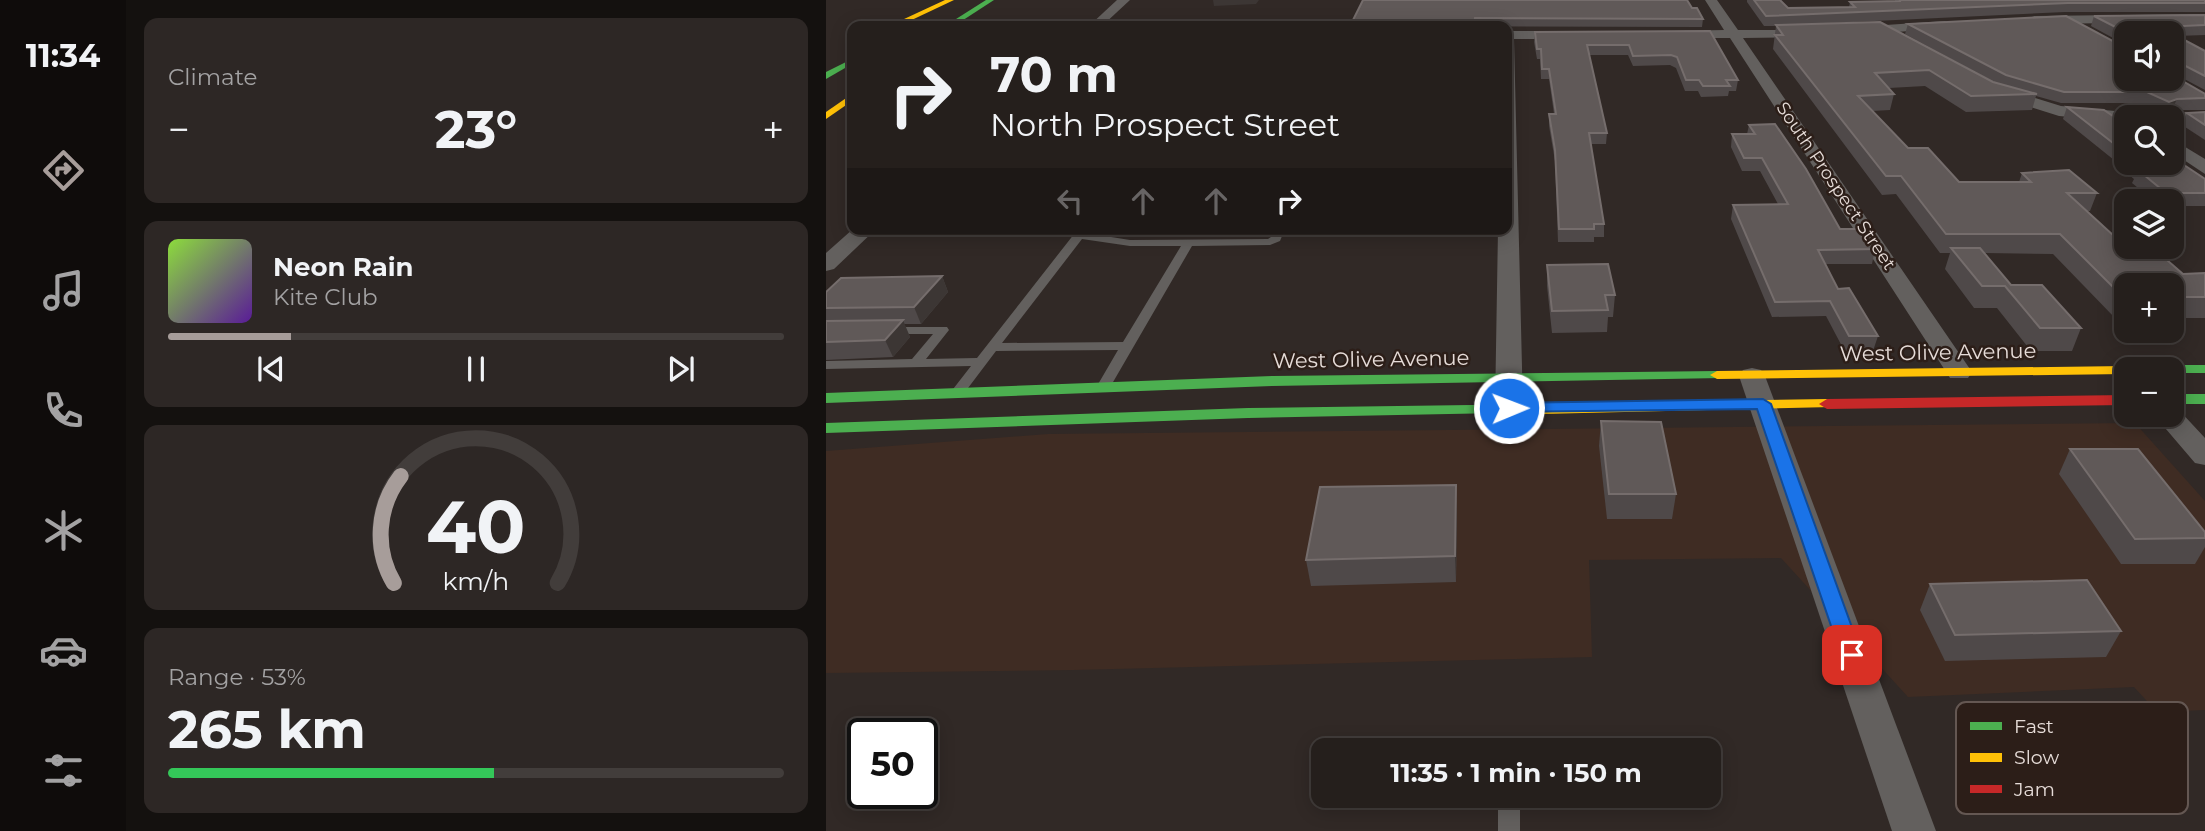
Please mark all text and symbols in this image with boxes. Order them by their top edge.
map controls [2114,21,2184,427]
button: sound [2114,21,2184,91]
text: 11:34 [26,36,100,75]
text: 70 m [990,45,1118,104]
icon: right [875,49,966,140]
text: Climate [168,63,257,91]
text: 23° [435,98,517,161]
street label: South Prospect Street [1772,98,1900,274]
text: North Prospect Street [990,105,1340,144]
button: search [2114,105,2184,175]
text: − [168,106,190,153]
text: + [762,106,784,153]
icon: directions [39,146,88,195]
icon: left [1051,182,1089,220]
icon: ahead [1124,182,1162,220]
icon: ahead [1197,182,1235,220]
icon: right [1270,182,1308,220]
button: layers [2114,189,2184,259]
text: Neon Rain [273,251,414,283]
icon: music [39,266,88,315]
button: + [2114,273,2184,343]
text: Kite Club [273,283,378,311]
street label: West Olive Avenue [1840,338,2036,366]
street label: West Olive Avenue [1273,345,1469,373]
icon: previous [252,350,290,388]
icon: pause [457,350,495,388]
icon: next [662,350,700,388]
button: − [2114,357,2184,427]
position arrow [1472,371,1546,445]
icon: phone [39,386,88,435]
text: 40 [426,484,526,572]
icon: climate [39,506,88,555]
text: km/h [443,566,509,596]
pin [1822,625,1882,685]
icon: car [39,626,88,675]
icon: arrive [1833,636,1871,674]
text: Range · 53% [168,663,306,691]
text: 265 km [168,698,366,761]
legend [1956,702,2188,814]
text: Fast [2014,715,2054,738]
speed limit sign: 50 [847,718,938,809]
icon: filters [39,746,88,795]
text: Slow [2014,746,2059,769]
text: 11:35 · 1 min · 150 m [1390,757,1642,789]
text: Jam [2013,778,2055,801]

